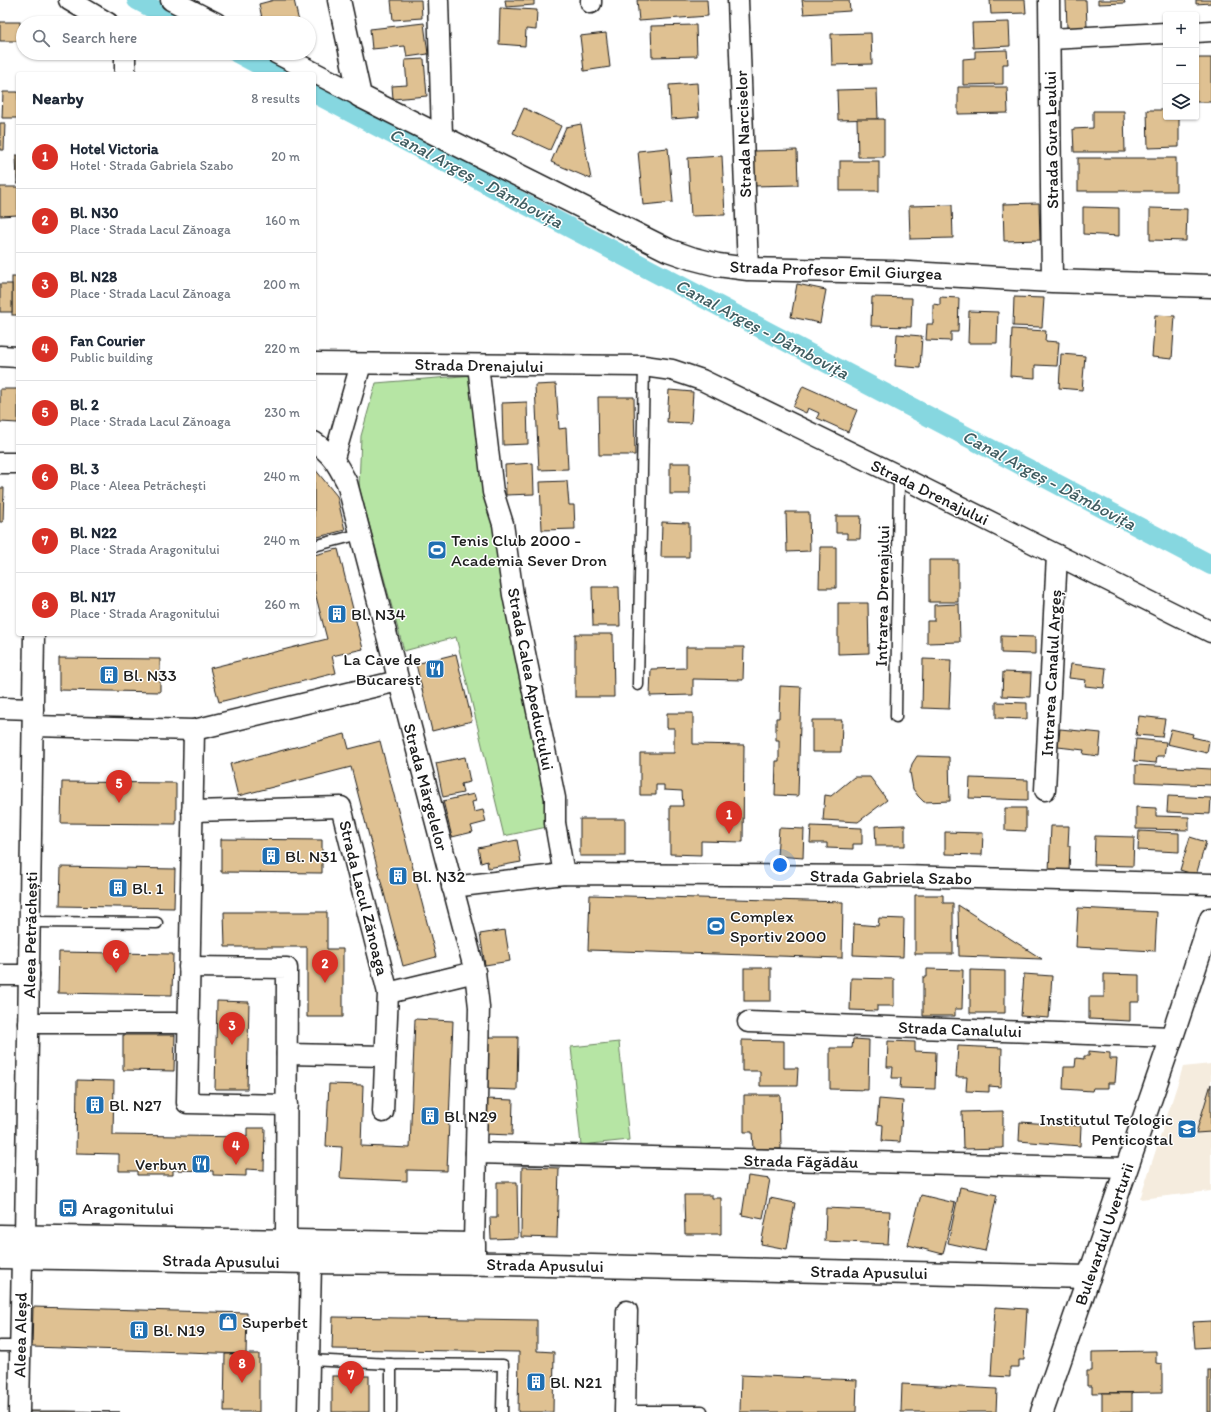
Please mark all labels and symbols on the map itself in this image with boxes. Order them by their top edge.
street label: Strada Narciselor [731,69,755,198]
street label: Strada Gura Leului [1040,71,1062,209]
water label: Canal Argeș - Dâmbovița [386,123,567,233]
street label: Strada Profesor Emil Giurgea [729,256,943,284]
water label: Canal Argeș - Dâmbovița [672,274,853,384]
street label: Strada Drenajului [414,354,544,376]
water label: Canal Argeș - Dâmbovița [959,425,1140,535]
street label: Strada Drenajului [868,455,992,529]
street label: Intrarea Drenajului [871,525,893,667]
place label: Tenis Club 2000 - Academia Sever Dron [451,530,607,570]
sports icon: Tenis Club 2000 - Academia Sever Dron [426,539,448,561]
street label: Strada Calea Apeductului [503,586,559,772]
street label: Intrarea Canalul Argeș [1037,589,1065,757]
building icon: Bl. N34 [326,603,348,625]
place label: Bl. N34 [351,604,406,624]
place label: La Cave de Bucarest [343,649,421,689]
restaurant icon: La Cave de Bucarest [424,658,446,680]
building icon: Bl. N33 [98,664,120,686]
place label: Bl. N33 [123,665,177,685]
street label: Strada Mărgelelor [399,721,453,854]
pin: 5 [106,770,132,803]
pin: 1 [716,801,742,834]
street label: Strada Lacul Zănoaga [335,818,393,978]
building icon: Bl. N31 [260,845,282,867]
place label: Bl. N31 [285,846,338,866]
your location [770,855,790,875]
building icon: Bl. N32 [387,865,409,887]
place label: Bl. N32 [412,866,466,886]
street label: Strada Gabriela Szabo [810,866,972,888]
street label: Aleea Petrăchești [19,871,41,999]
building icon: Bl. 1 [107,877,129,899]
place label: Bl. 1 [132,878,164,898]
place label: Complex Sportiv 2000 [730,906,826,946]
sports icon: Complex Sportiv 2000 [705,915,727,937]
pin: 6 [103,940,129,973]
pin: 2 [312,950,338,983]
pin: 3 [219,1012,245,1045]
street label: Strada Canalului [898,1017,1022,1041]
building icon: Bl. N27 [84,1094,106,1116]
place label: Bl. N27 [109,1095,162,1115]
building icon: Bl. N29 [419,1105,441,1127]
place label: Bl. N29 [444,1106,497,1126]
place label: Institutul Teologic Penticostal [1040,1109,1173,1149]
school or university icon: Institutul Teologic Penticostal [1176,1118,1198,1140]
pin: 4 [223,1132,249,1165]
street label: Strada Făgădău [744,1150,859,1172]
restaurant icon: Verbun [190,1153,212,1175]
place label: Verbun [135,1154,187,1174]
street label: Bulevardul Uverturii [1070,1160,1138,1308]
bus stop icon: Aragonitului [57,1197,79,1219]
place label: Aragonitului [82,1198,174,1218]
street label: Strada Apusului [162,1250,280,1272]
street label: Strada Apusului [486,1254,604,1276]
street label: Strada Apusului [810,1261,928,1283]
street label: Aleea Aleșd [9,1292,31,1378]
shop icon: Superbet [217,1311,239,1333]
place label: Superbet [242,1312,308,1332]
building icon: Bl. N19 [128,1319,150,1341]
place label: Bl. N19 [153,1320,205,1340]
pin: 8 [229,1350,255,1383]
pin: 7 [338,1361,364,1394]
building icon: Bl. N21 [525,1371,547,1393]
place label: Bl. N21 [550,1372,602,1392]

